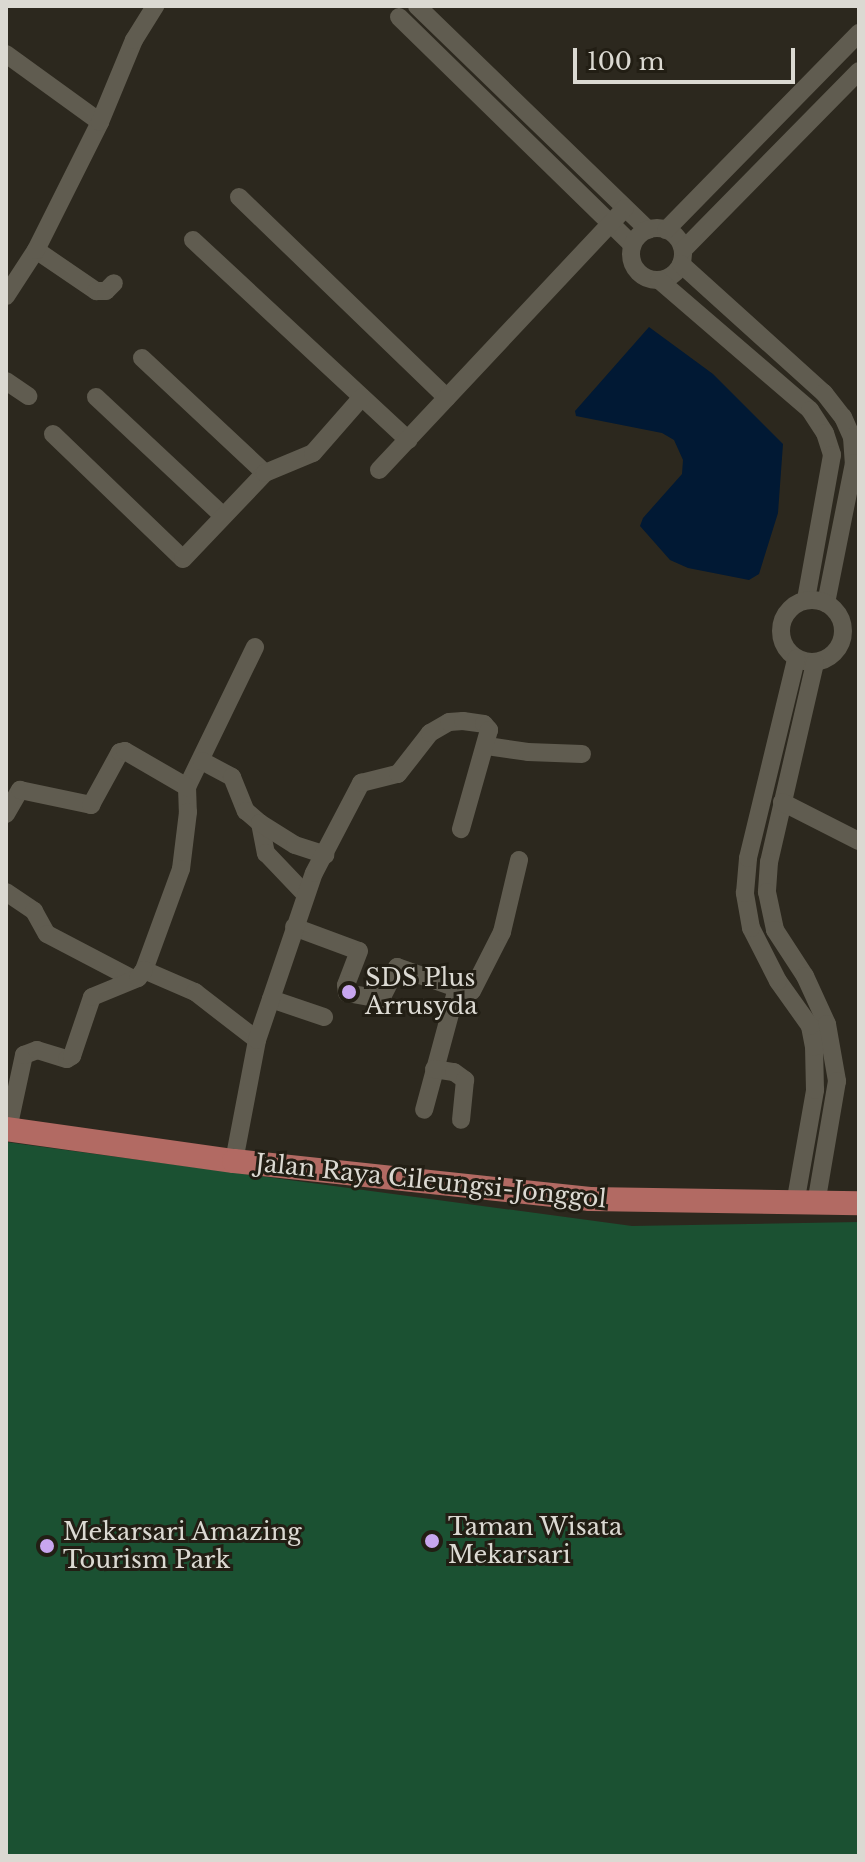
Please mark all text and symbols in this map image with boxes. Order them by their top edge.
scale bar [577,32,799,82]
text: 100 m [587,47,665,76]
place label: SDS Plus Arrusyda [365,964,478,1020]
marker: SDS Plus Arrusyda [340,983,358,1001]
street label: Jalan Raya Cileungsi-Jonggol [254,1148,608,1214]
place label: Taman Wisata Mekarsari [448,1513,623,1569]
place label: Mekarsari Amazing Tourism Park [63,1518,303,1574]
marker: Taman Wisata Mekarsari [423,1532,441,1550]
marker: Mekarsari Amazing Tourism Park [38,1537,56,1555]

